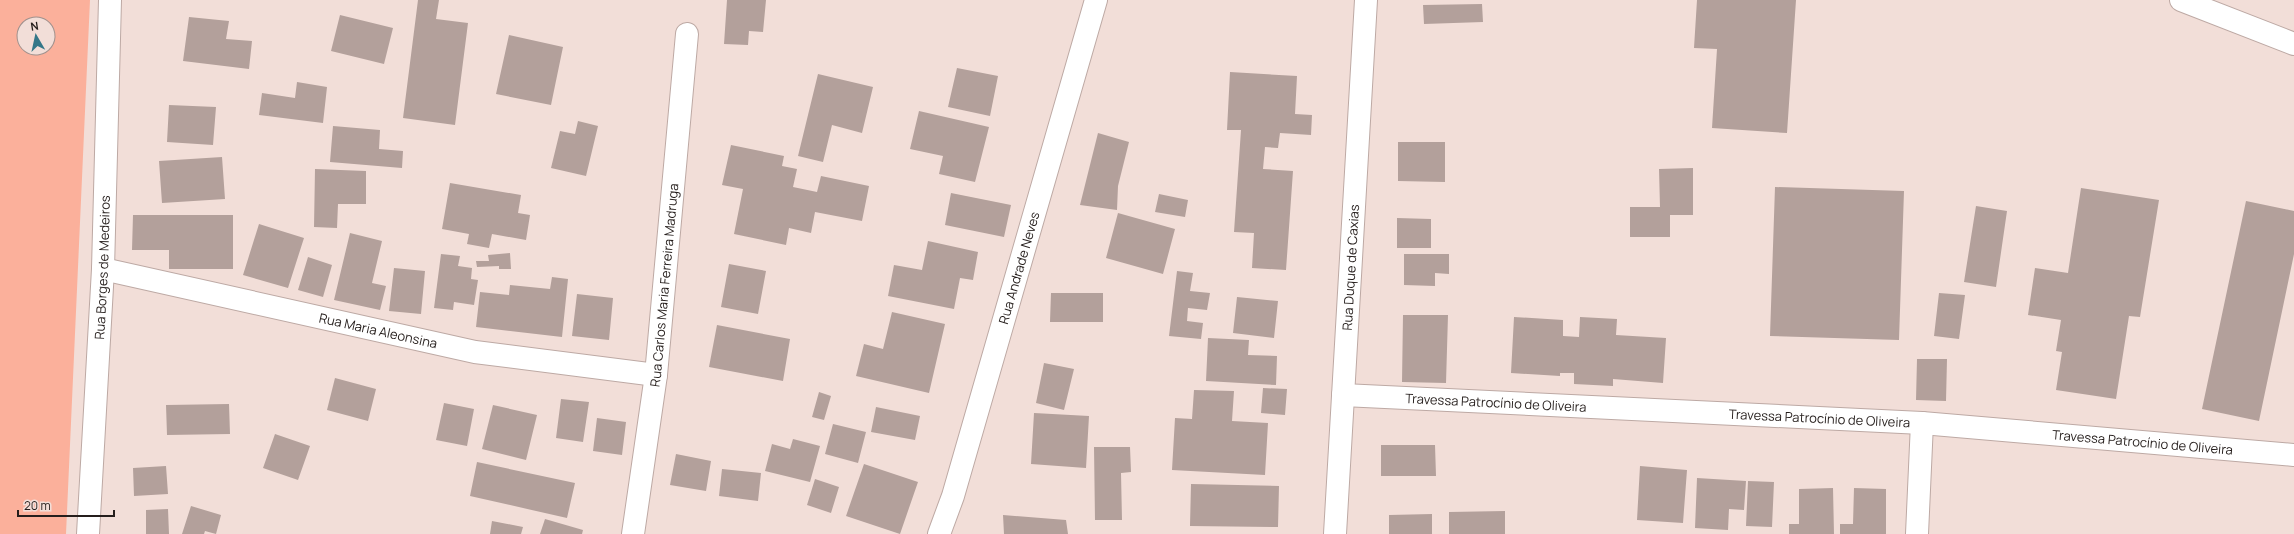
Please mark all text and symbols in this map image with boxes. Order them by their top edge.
north arrow [16,16,56,56]
text: N [29,18,40,34]
street label: Rua Carlos Maria Ferreira Madruga [645,182,682,388]
street label: Rua Borges de Medeiros [90,195,114,340]
street label: Rua Duque de Caxias [1338,204,1363,331]
street label: Rua Andrade Neves [994,209,1044,326]
street label: Rua Maria Aleonsina [317,308,439,352]
street label: Travessa Patrocínio de Oliveira [1405,389,1587,416]
street label: Travessa Patrocínio de Oliveira [1728,405,1911,431]
street label: Travessa Patrocínio de Oliveira [2051,425,2234,459]
scale bar [18,492,114,518]
text: 20 m [24,497,51,514]

